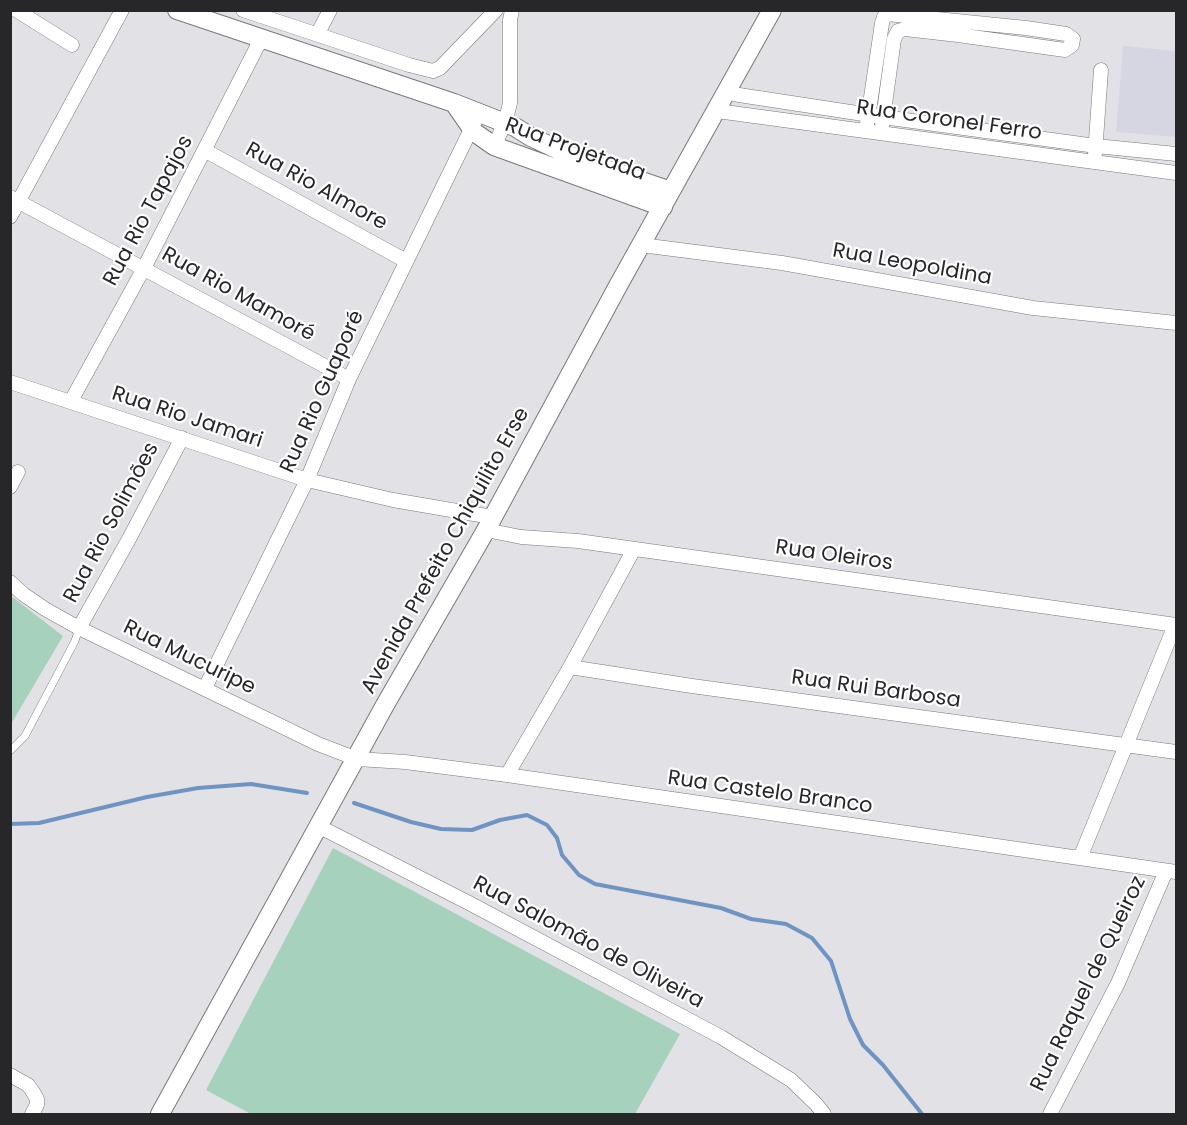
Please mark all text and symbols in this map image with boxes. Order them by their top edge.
street label: Rua Coronel Ferro [855,96,1043,146]
street label: Rua Projetada [501,113,649,187]
street label: Rua Rio Tapajos [99,132,199,290]
street label: Rua Rio Almore [241,138,391,236]
street label: Rua Leopoldina [830,239,994,291]
street label: Rua Rio Mamoré [157,242,319,348]
street label: Rua Rio Guaporé [276,307,370,477]
street label: Rua Rio Jamari [108,382,266,454]
street label: Avenida Prefeito Chiquilito Erse [357,403,535,699]
street label: Rua Rio Solimões [59,438,165,608]
street label: Rua Oleiros [774,535,894,577]
street label: Rua Mucuripe [119,615,259,701]
street label: Rua Rui Barbosa [790,666,962,714]
street label: Rua Castelo Branco [666,766,874,820]
street label: Rua Salomão de Oliveira [468,871,708,1015]
street label: Rua Raquel de Queiroz [1026,872,1152,1096]

